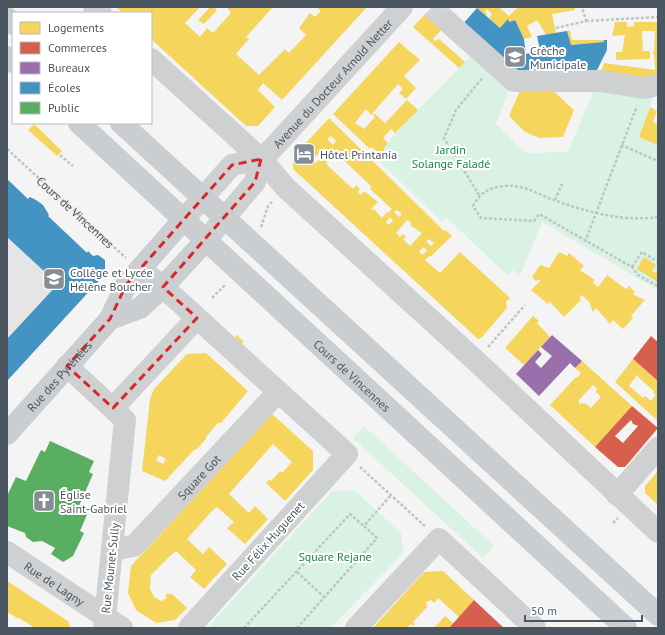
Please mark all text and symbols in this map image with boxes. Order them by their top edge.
legend [12,12,152,124]
street label: Avenue du Docteur Arnold Netter [269,15,395,151]
text: Logements [48,20,104,35]
text: Commerces [48,40,107,55]
place label: Crèche Municipale [530,43,586,72]
school or university icon: Crèche Municipale [502,44,528,70]
text: Bureaux [48,60,90,75]
text: Écoles [48,80,81,95]
text: Public [48,100,80,115]
hotel icon: Hôtel Printania [291,141,317,167]
park label: Jardin Solange Faladé [412,142,490,171]
place label: Hôtel Printania [320,147,397,162]
street label: Cours de Vincennes [34,173,117,251]
place label: Collège et Lycée Hélène Boucher [70,265,153,294]
school or university icon: Collège et Lycée Hélène Boucher [41,266,67,292]
street label: Cours de Vincennes [311,336,394,415]
street label: Rue des Pyrénées [23,337,95,414]
street label: Square Got [174,451,223,503]
place label: Église Saint-Gabriel [60,487,127,516]
church icon: Église Saint-Gabriel [31,488,57,514]
street label: Rue Félix Huguenet [229,498,307,584]
street label: Rue Mounet-Sully [98,521,122,614]
park label: Square Rejane [298,549,372,564]
street label: Rue de Lagny [22,558,88,609]
scale bar [525,597,642,623]
text: 50 m [531,603,557,618]

